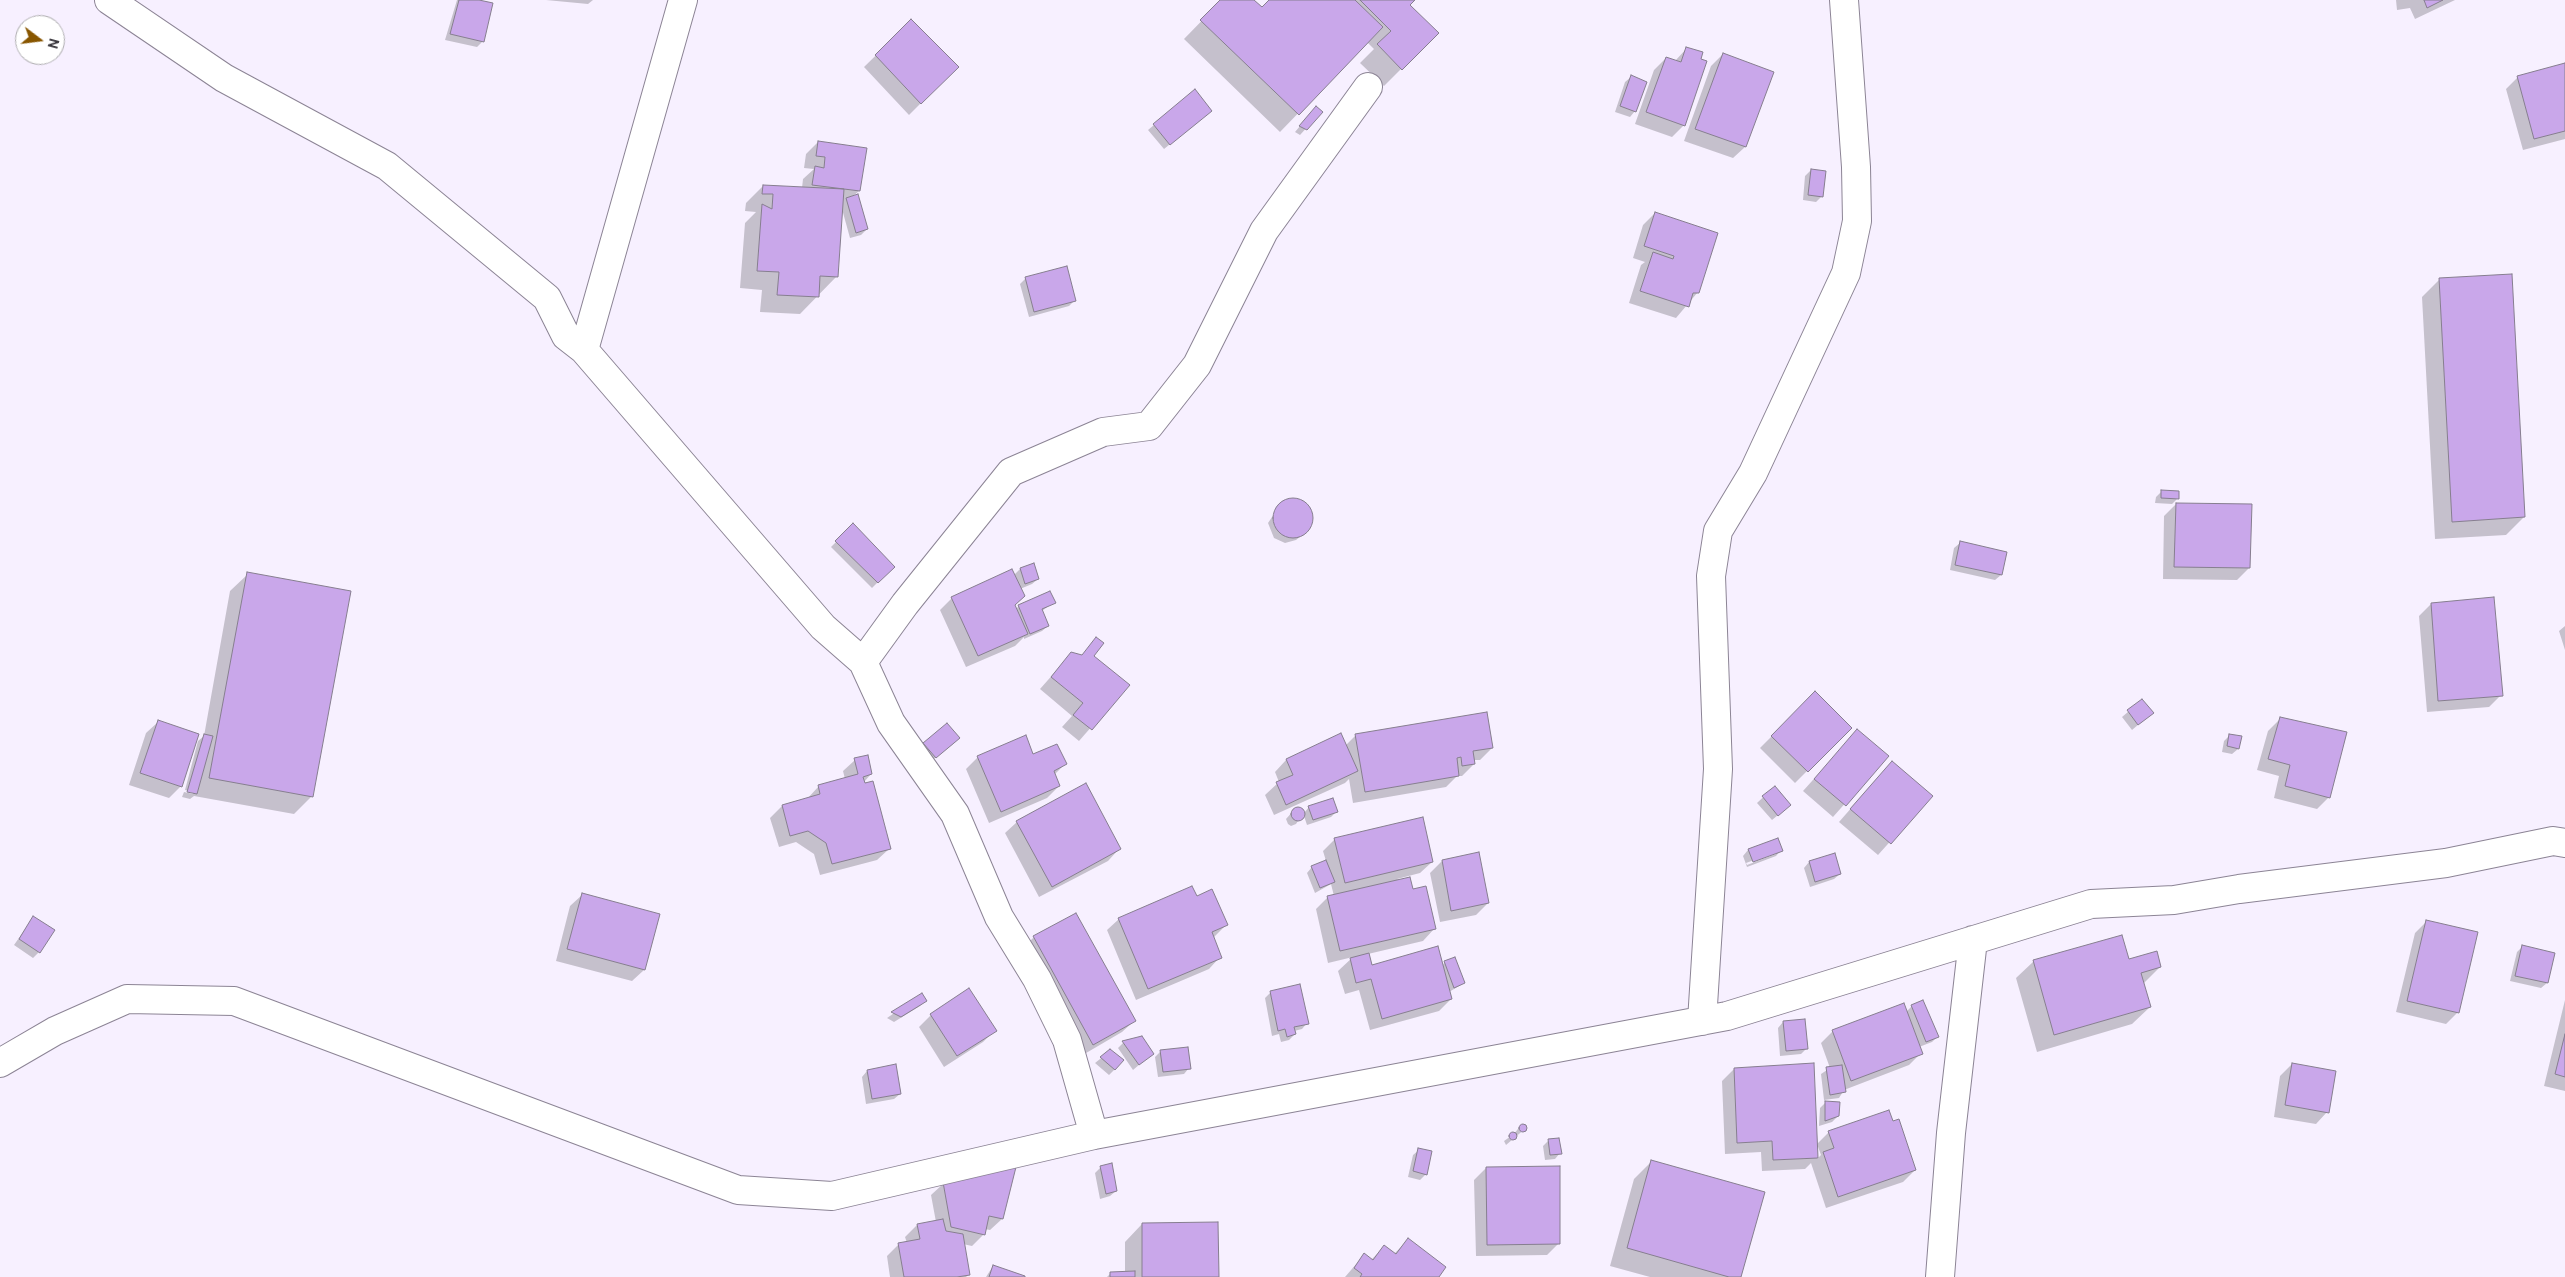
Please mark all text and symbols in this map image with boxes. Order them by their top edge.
north arrow [15,15,65,65]
text: N [44,37,63,51]

